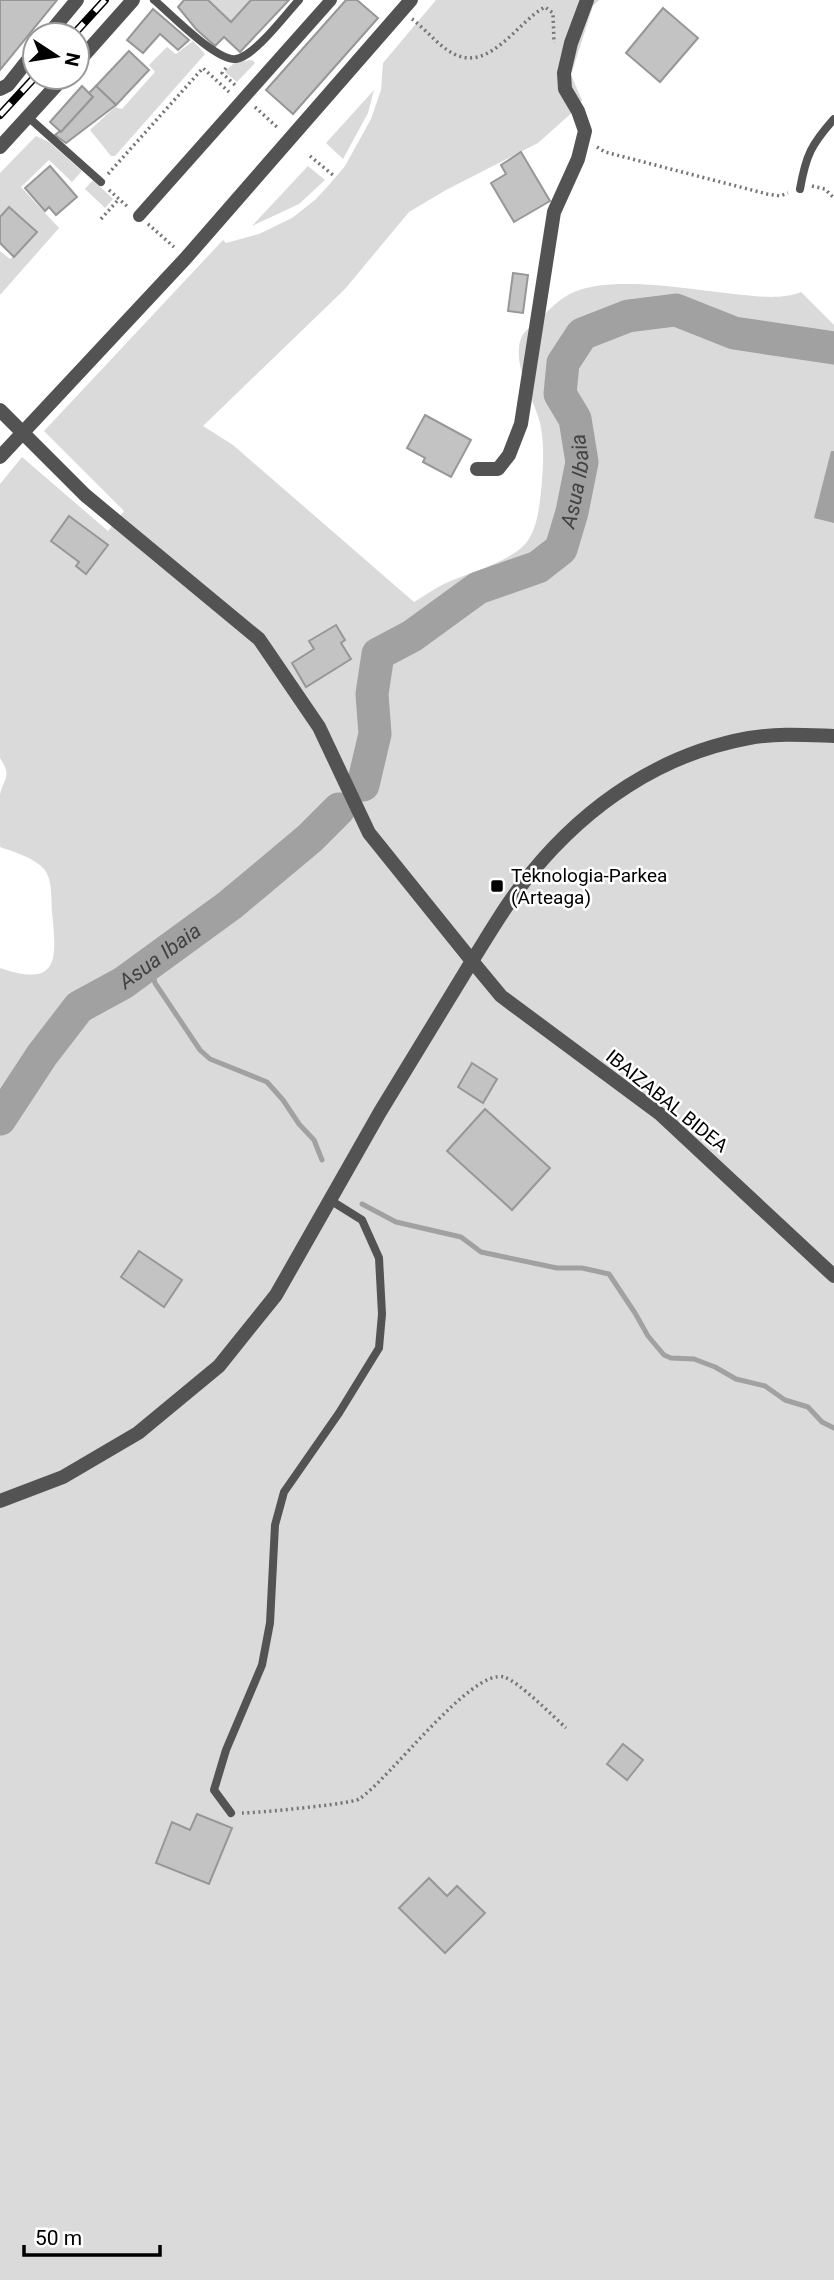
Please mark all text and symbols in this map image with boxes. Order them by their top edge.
north arrow [21,21,91,91]
text: N [59,50,85,68]
water label: Asua Ibaia [556,432,594,532]
place label: Teknologia-Parkea (Arteaga) [511,864,667,909]
marker: Teknologia-Parkea (Arteaga) [489,878,505,894]
water label: Asua Ibaia [114,918,206,994]
street label: IBAIZABAL BIDEA [601,1045,733,1158]
scale bar [24,2214,161,2258]
text: 50 m [35,2226,82,2250]

